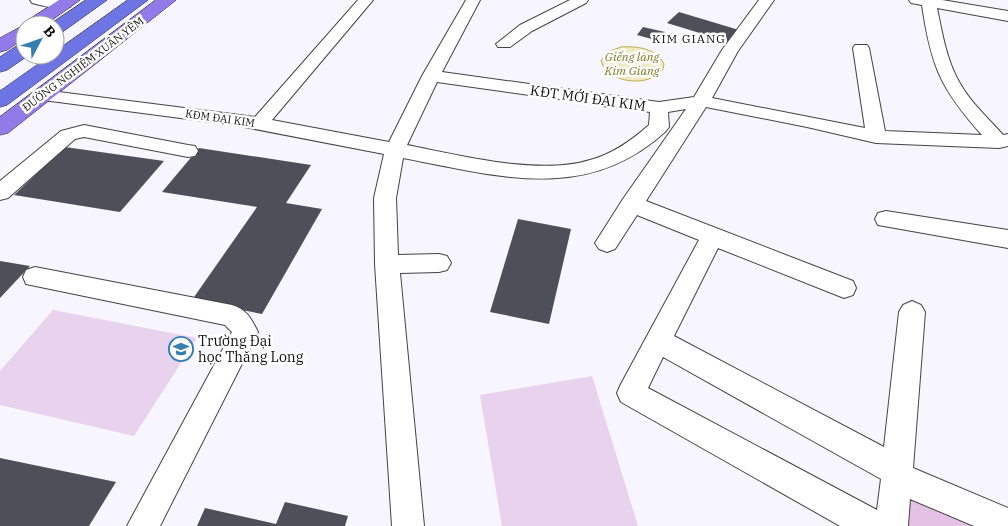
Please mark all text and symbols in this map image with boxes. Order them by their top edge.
street label: ĐƯỜNG NGHIÊM XUÂN YÊM [19,13,146,114]
north arrow [15,15,65,65]
text: B [40,22,60,41]
district label: KIM GIANG [652,31,726,46]
water label: Giếng làng Kim Giang [604,49,660,78]
street label: KĐT MỚI ĐẠI KIM [529,80,647,115]
street label: KĐM ĐẠI KIM [184,106,256,130]
place label: Trường Đại học Thăng Long [198,332,304,366]
school or university icon: Trường Đại học Thăng Long [168,336,194,362]

